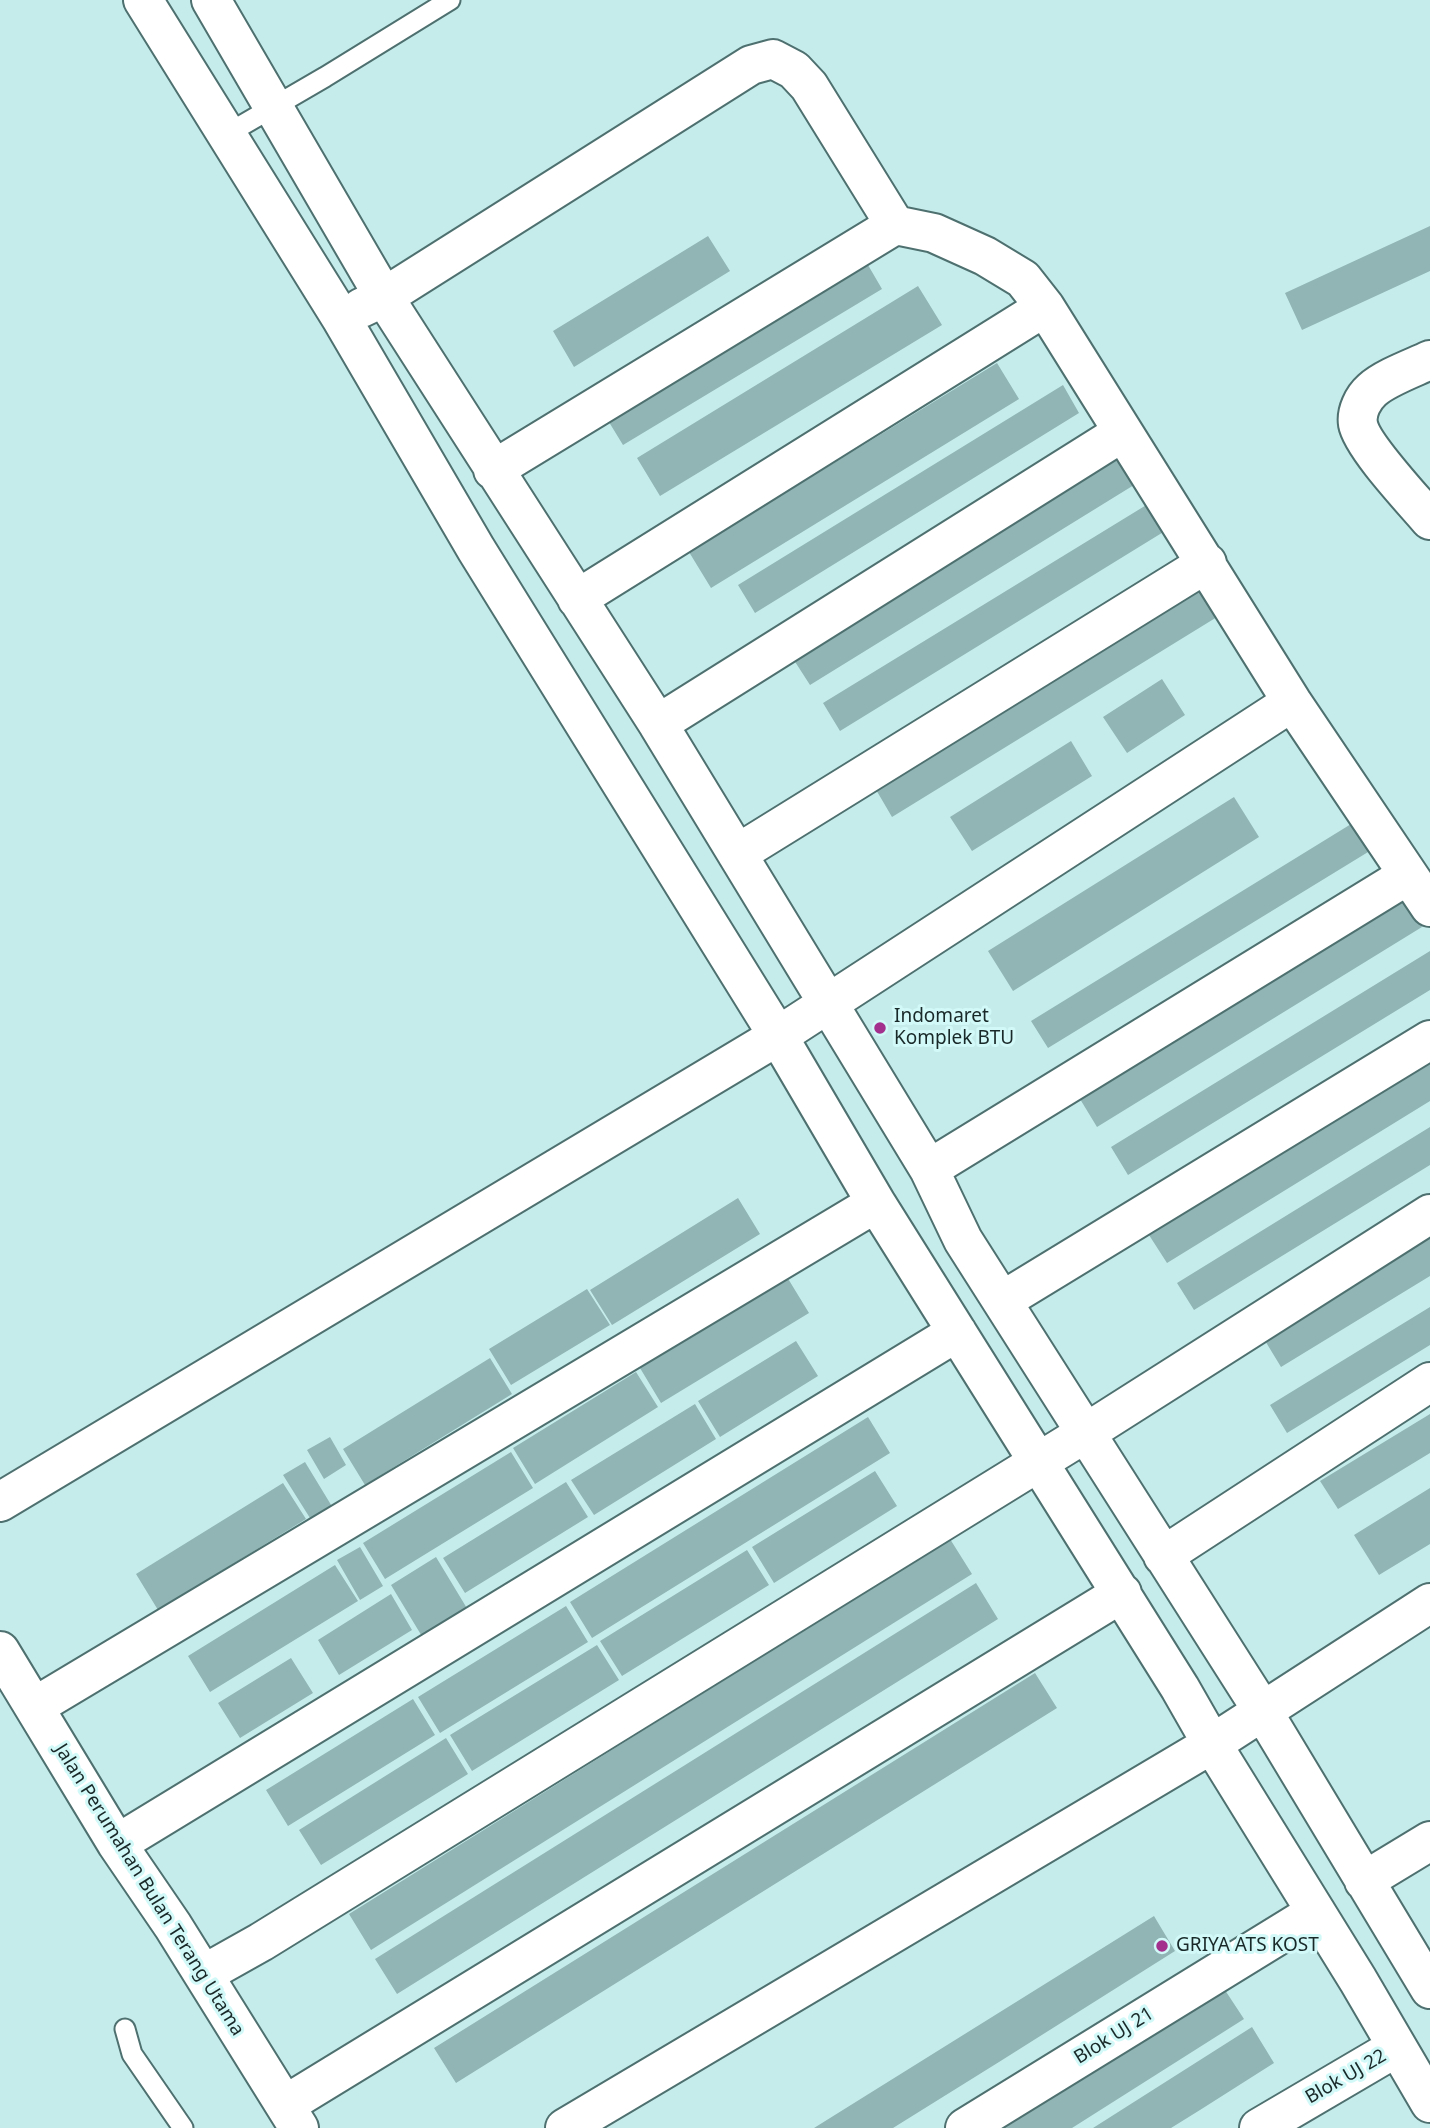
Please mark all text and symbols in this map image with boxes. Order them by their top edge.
place label: Indomaret Komplek BTU [894,1006,1014,1050]
marker: Indomaret Komplek BTU [872,1020,888,1036]
street label: Jalan Perumahan Bulan Terang Utama [49,1740,249,2040]
place label: GRIYA ATS KOST [1176,1935,1319,1957]
marker: GRIYA ATS KOST [1154,1938,1170,1954]
street label: Blok UJ 21 [1070,2003,1158,2069]
street label: Blok UJ 22 [1302,2045,1390,2109]

